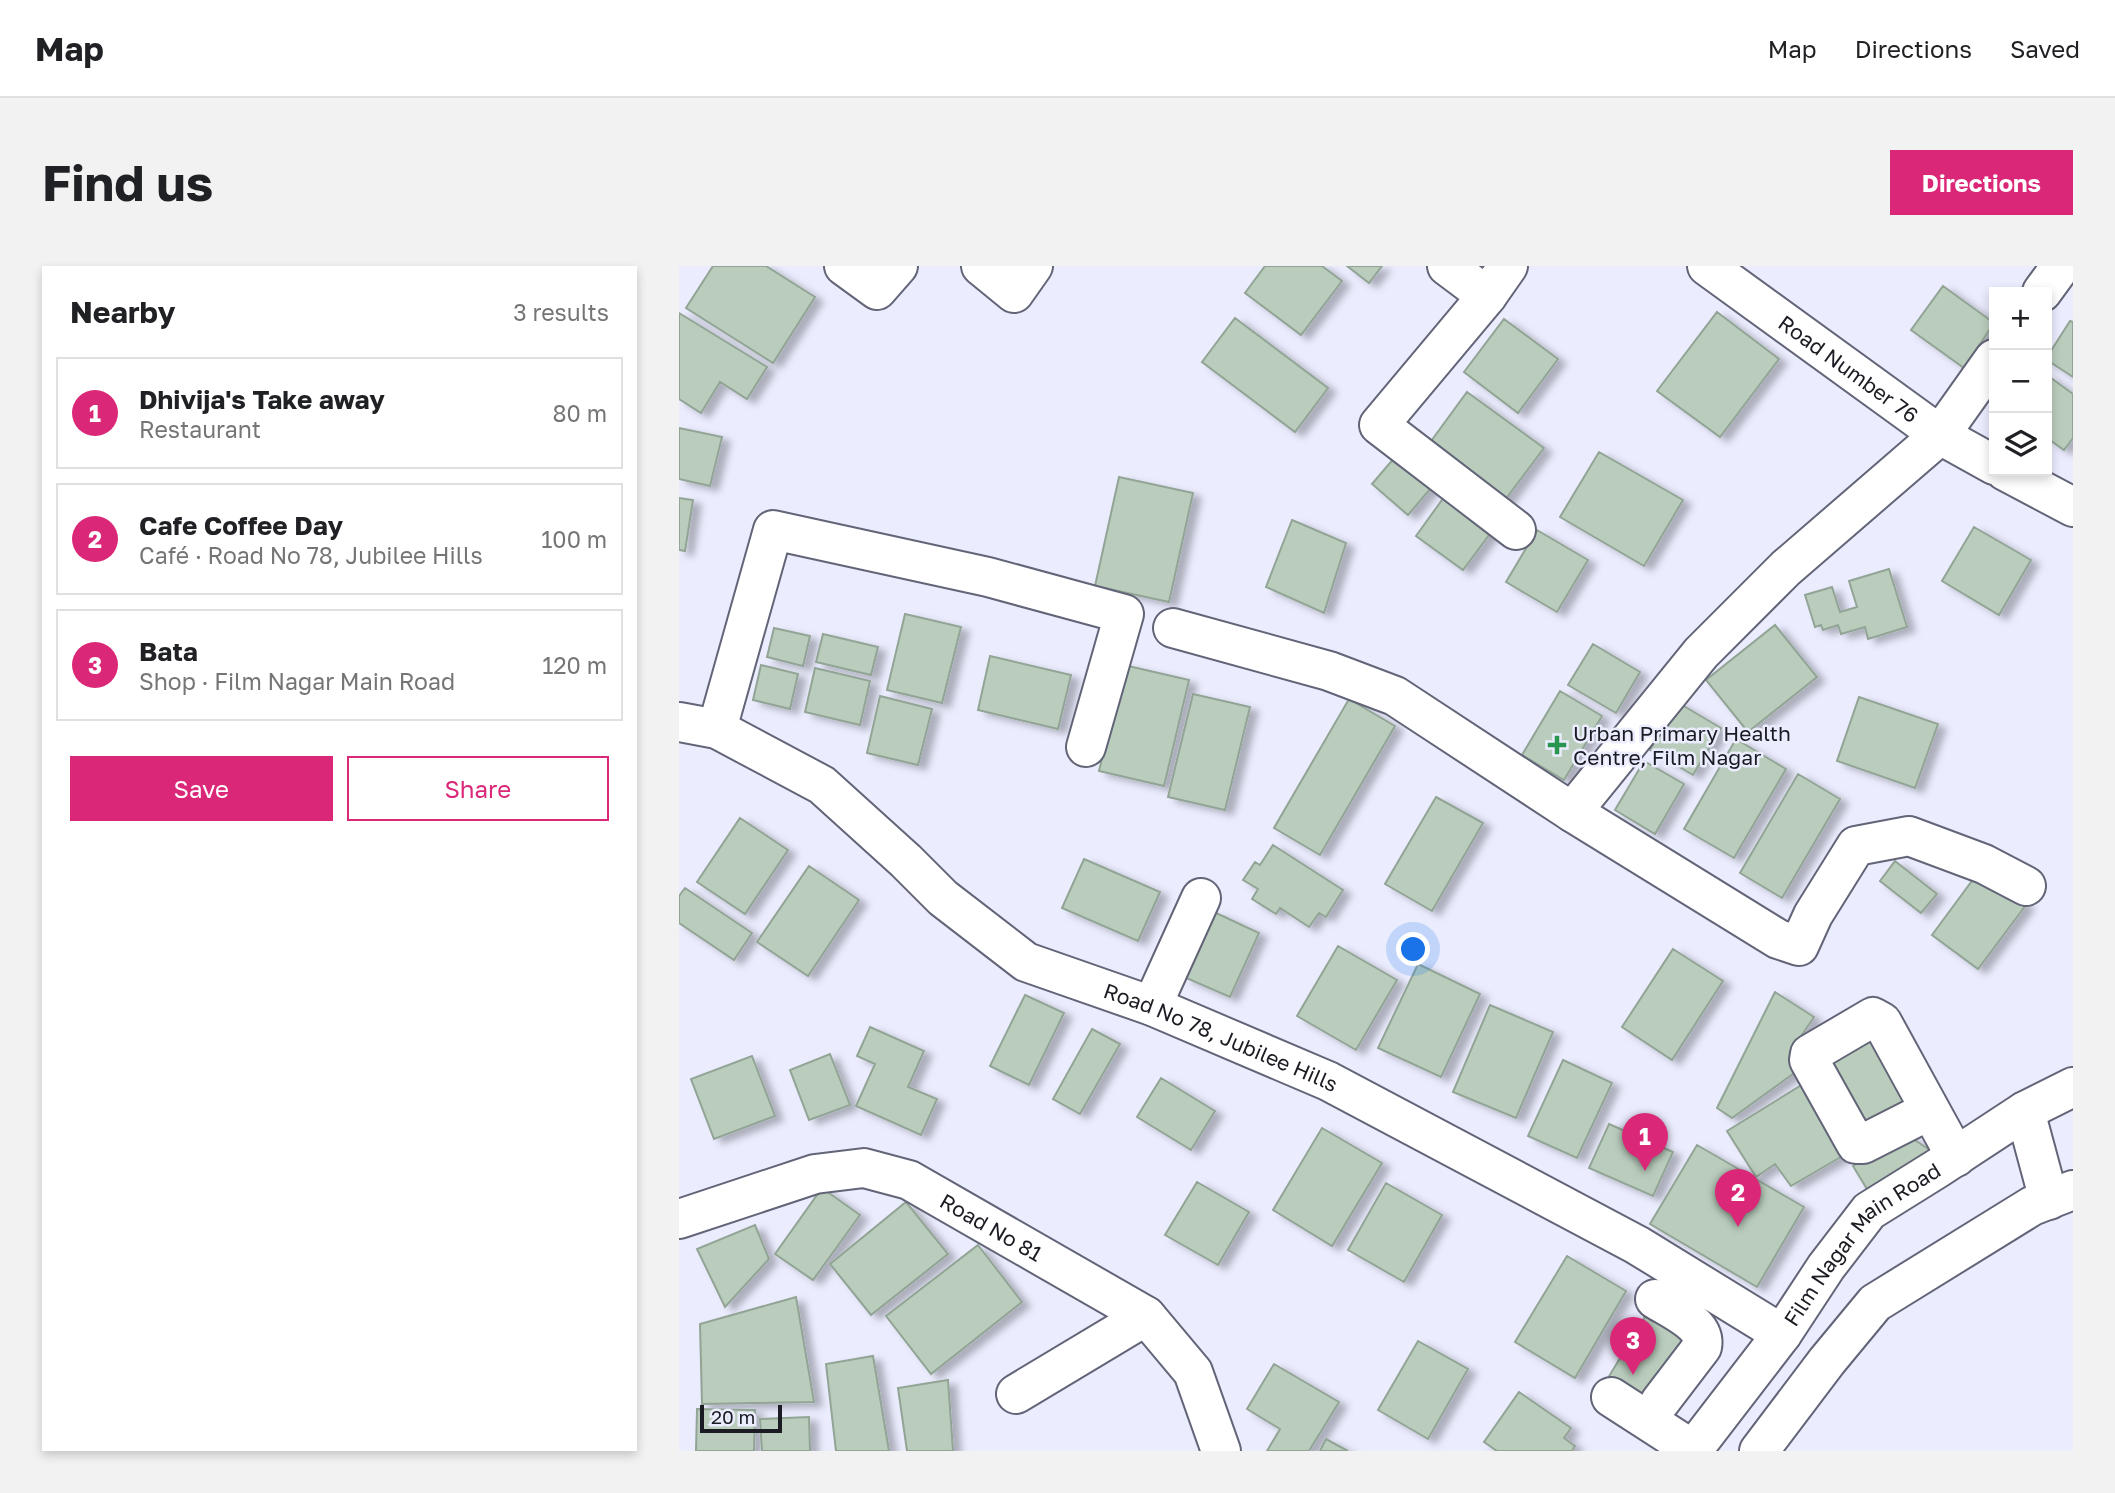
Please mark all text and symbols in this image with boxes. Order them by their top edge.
text: Map [35,29,104,68]
text: Map [1768,34,1817,63]
text: Directions [1855,34,1972,63]
text: Saved [2010,34,2080,63]
button: Directions [1890,150,2073,215]
text: Find us [42,153,213,212]
map controls [1989,287,2052,476]
button: + [1989,287,2052,350]
text: Nearby [70,294,175,330]
text: 3 results [513,298,609,326]
street label: Road Number 76 [1774,309,1924,428]
button: − [1989,350,2052,413]
text: Dhivija's Take away [139,384,385,415]
text: 1 [89,399,101,427]
text: 80 m [553,399,607,427]
button: layers [1989,413,2052,476]
text: Restaurant [139,415,261,443]
text: Cafe Coffee Day [139,510,343,541]
text: 2 [88,525,102,553]
text: 100 m [541,525,607,553]
text: Café · Road No 78, Jubilee Hills [139,541,483,569]
text: Bata [139,636,198,667]
text: 3 [88,651,102,679]
text: 120 m [542,651,607,679]
text: Shop · Film Nagar Main Road [139,667,455,695]
place label: Urban Primary Health Centre, Film Nagar [1573,720,1791,770]
marker: Urban Primary Health Centre, Film Nagar [1547,735,1567,755]
button: Save [70,756,333,821]
button: Share [347,756,609,821]
your location [1396,932,1430,966]
street label: Road No 78, Jubilee Hills [1100,977,1343,1097]
pin: 1 [1622,1113,1668,1171]
street label: Film Nagar Main Road [1778,1157,1945,1331]
pin: 2 [1715,1169,1761,1227]
street label: Road No 81 [936,1188,1047,1267]
pin: 3 [1610,1317,1656,1375]
scale bar [700,1402,782,1434]
text: 20 m [711,1405,755,1428]

